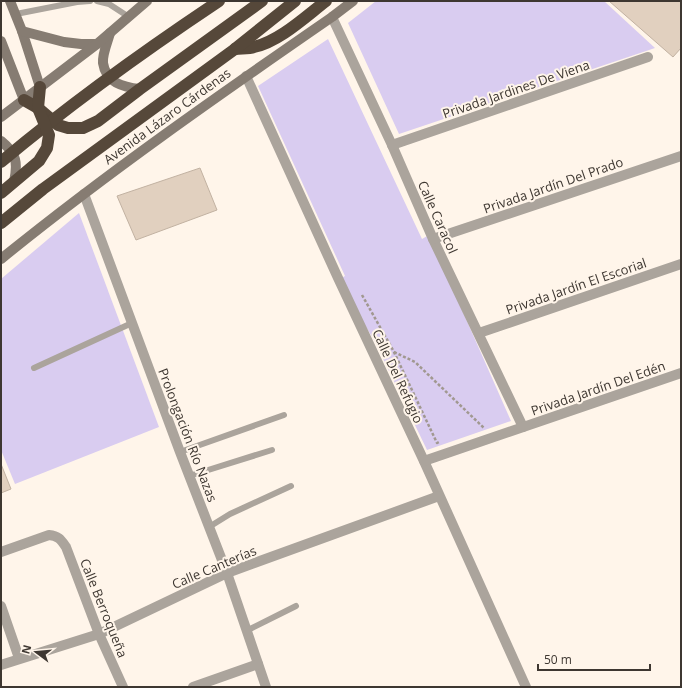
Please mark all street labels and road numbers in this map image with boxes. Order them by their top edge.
street label: Privada Jardines De Viena [440,55,592,123]
street label: Avenida Lázaro Cárdenas [100,64,234,168]
street label: Privada Jardín Del Prado [481,153,626,217]
street label: Calle Caracol [414,178,462,256]
street label: Privada Jardín El Escorial [503,253,649,319]
street label: Calle Del Refugio [368,326,428,426]
street label: Privada Jardín Del Edén [528,357,668,419]
street label: Prolongación Río Nazas [154,365,222,505]
street label: Calle Canterías [169,541,259,593]
street label: Calle Berroqueña [76,556,132,660]

